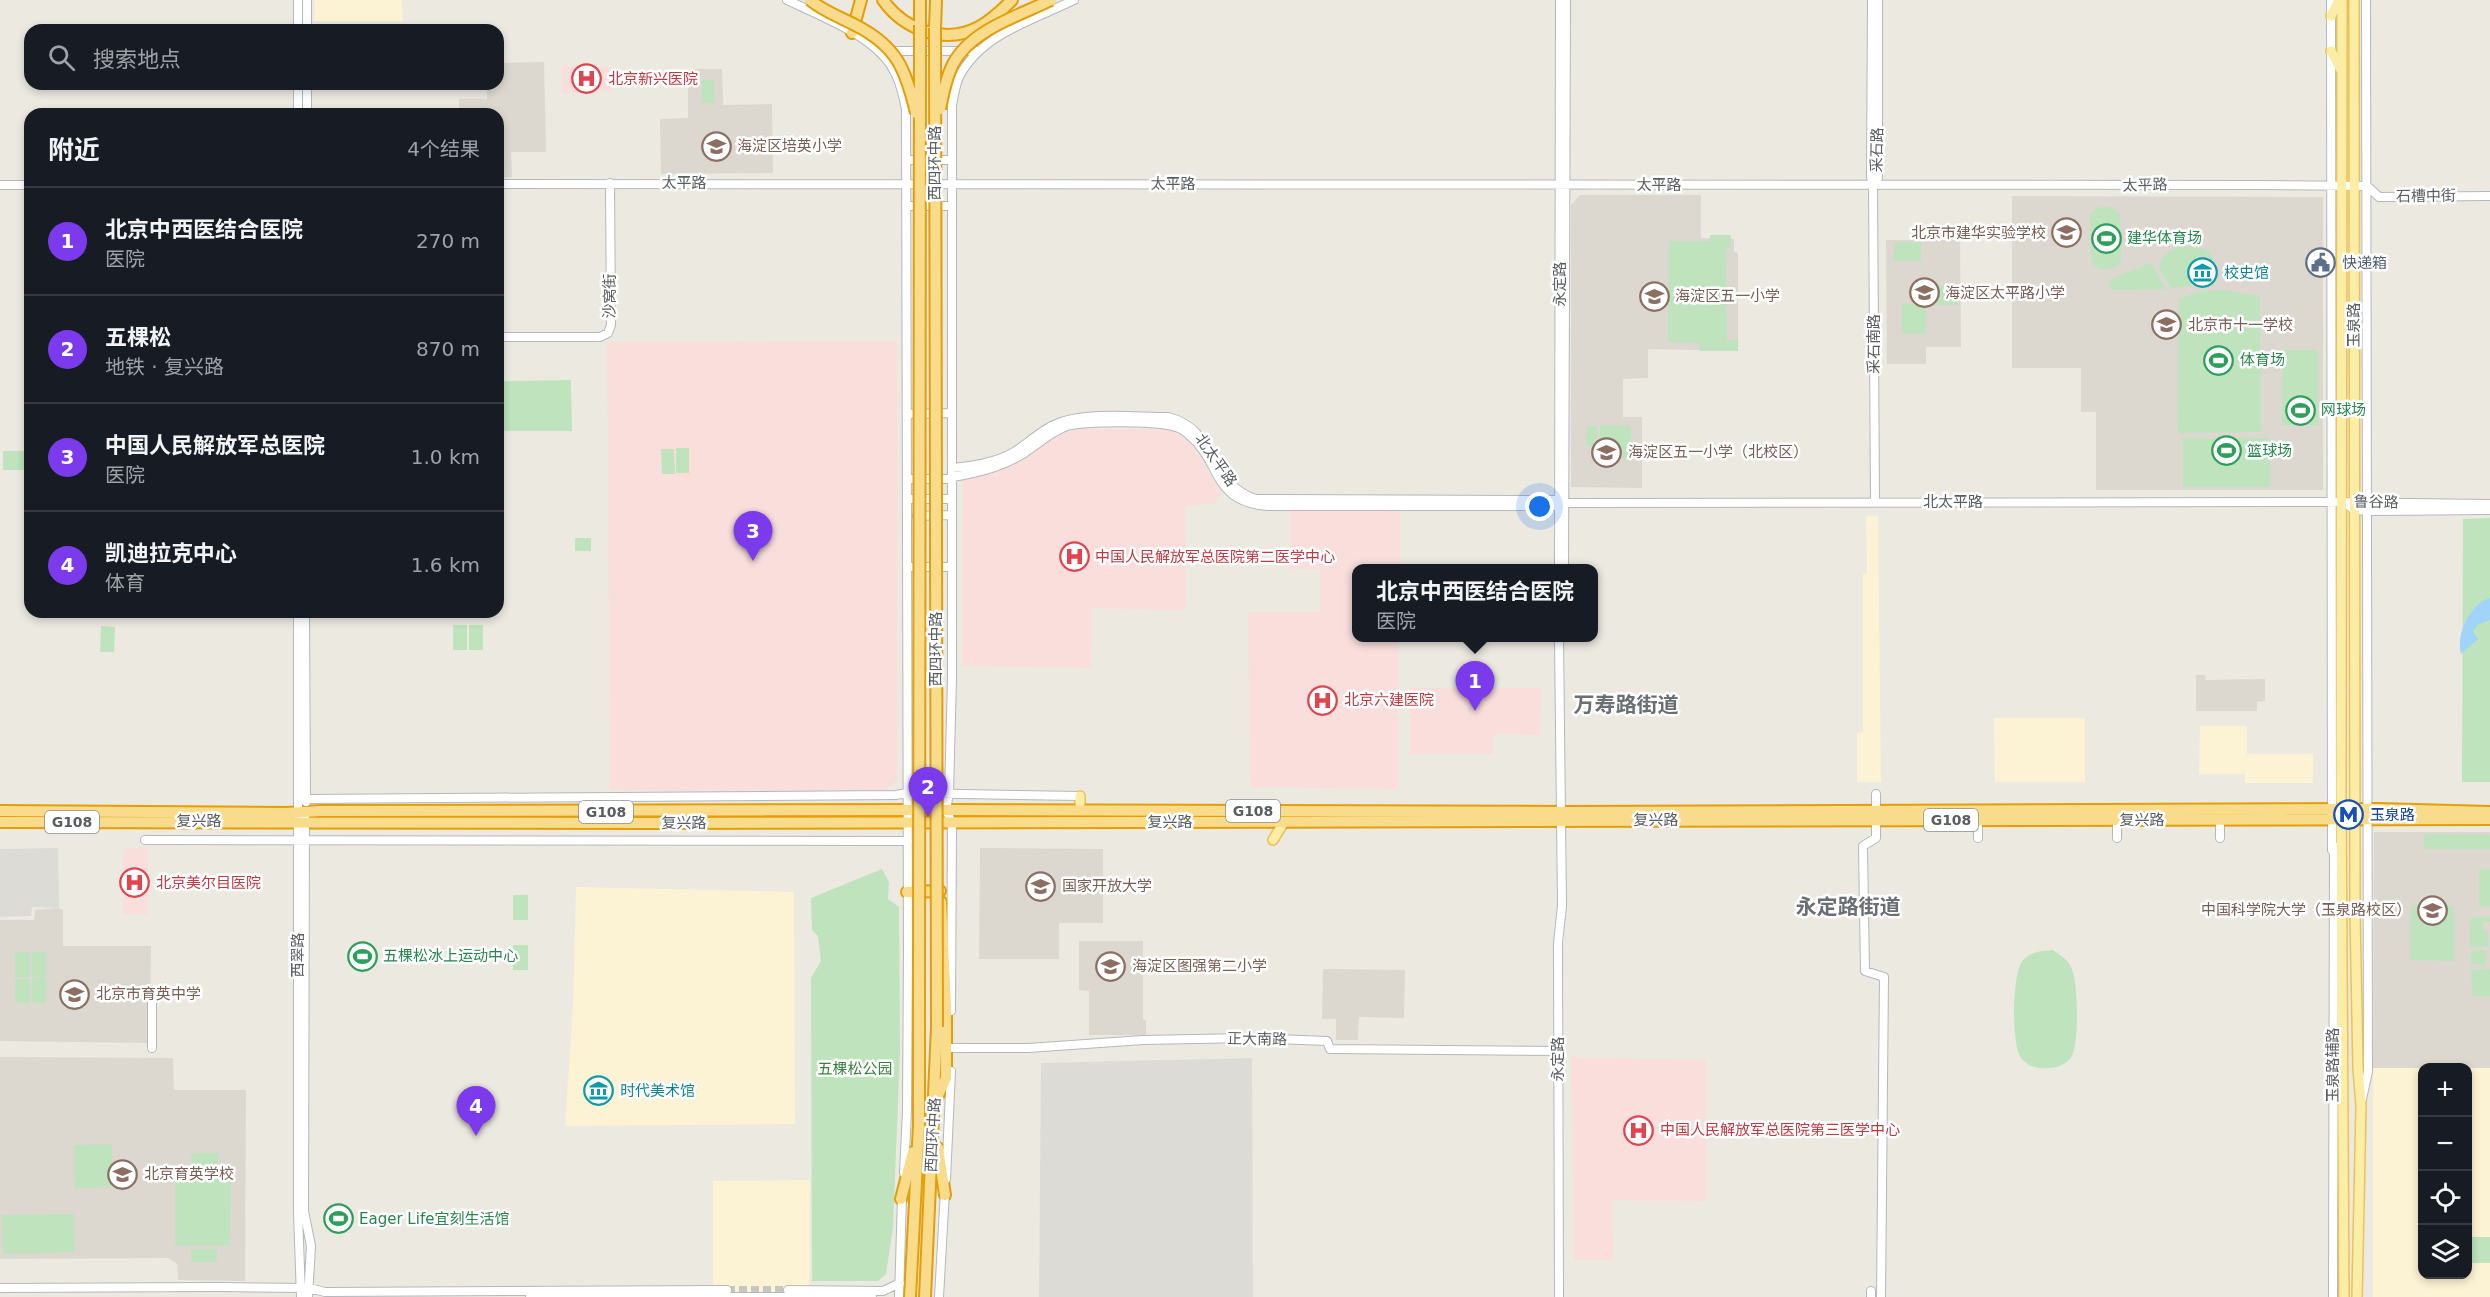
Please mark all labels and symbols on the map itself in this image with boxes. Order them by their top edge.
hospital icon: 北京新兴医院 [571,63,603,95]
place label: 北京新兴医院 [608,70,698,88]
street label: 西四环中路 [926,125,944,201]
street label: 采石路 [1868,127,1886,173]
school or university icon: 海淀区培英小学 [700,130,732,162]
place label: 海淀区培英小学 [737,137,842,155]
street label: 太平路 [661,174,707,192]
street label: 太平路 [1150,175,1196,193]
street label: 太平路 [1636,176,1682,194]
street label: 太平路 [2122,176,2168,194]
street label: 石槽中街 [2396,186,2456,206]
school or university icon: 北京市建华实验学校 [2051,217,2083,249]
sports icon: 建华体育场 [2090,222,2122,254]
place label: 北京市建华实验学校 [1911,224,2046,242]
place label: 建华体育场 [2127,229,2202,247]
public building icon: 快递箱 [2305,247,2337,279]
place label: 快递箱 [2342,254,2387,272]
museum icon: 校史馆 [2187,257,2219,289]
street label: 永定路 [1551,261,1569,307]
place label: 校史馆 [2224,264,2269,282]
street label: 沙窝街 [601,273,619,319]
school or university icon: 海淀区太平路小学 [1908,277,1940,309]
school or university icon: 海淀区五一小学 [1638,280,1670,312]
place label: 海淀区太平路小学 [1945,284,2065,302]
place label: 海淀区五一小学 [1675,287,1780,305]
street label: 玉泉路 [2345,302,2363,348]
school or university icon: 北京市十一学校 [2151,309,2183,341]
street label: 采石南路 [1865,314,1883,374]
place label: 北京市十一学校 [2188,316,2293,334]
sports icon: 体育场 [2203,344,2235,376]
place label: 体育场 [2240,351,2285,369]
sports icon: 网球场 [2284,394,2316,426]
place label: 网球场 [2321,401,2366,419]
street label: 北太平路 [1191,430,1241,490]
sports icon: 篮球场 [2210,435,2242,467]
school or university icon: 海淀区五一小学（北校区） [1591,436,1623,468]
place label: 篮球场 [2247,442,2292,460]
place label: 海淀区五一小学（北校区） [1628,443,1808,461]
your location [1525,492,1554,521]
street label: 北太平路 [1923,493,1983,511]
street label: 鲁谷路 [2353,493,2399,511]
pin: 3 [734,512,772,561]
hospital icon: 中国人民解放军总医院第二医学中心 [1058,541,1090,573]
place label: 中国人民解放军总医院第二医学中心 [1095,548,1335,566]
street label: 西四环中路 [927,611,945,687]
pin: 1 [1456,662,1494,711]
hospital icon: 北京六建医院 [1307,684,1339,716]
place label: 北京六建医院 [1344,691,1434,709]
district label: 万寿路街道 [1574,693,1679,717]
pin: 2 [908,768,948,817]
metro station icon: 玉泉路 [2333,799,2365,831]
road number: G108 [1226,800,1280,822]
road number: G108 [579,801,633,823]
place label: 玉泉路 [2370,806,2415,824]
road number: G108 [1924,809,1978,831]
road number: G108 [45,811,99,833]
street label: 复兴路 [1633,811,1679,829]
street label: 复兴路 [2119,811,2165,829]
street label: 复兴路 [176,812,222,830]
street label: 复兴路 [1147,813,1193,831]
street label: 复兴路 [661,814,707,832]
hospital icon: 北京美尔目医院 [119,867,151,899]
school or university icon: 国家开放大学 [1025,870,1057,902]
place label: 北京美尔目医院 [156,874,261,892]
place label: 国家开放大学 [1062,877,1152,895]
school or university icon: 中国科学院大学（玉泉路校区） [2416,894,2448,926]
district label: 永定路街道 [1796,895,1901,919]
place label: 中国科学院大学（玉泉路校区） [2201,901,2411,919]
street label: 西翠路 [289,932,307,978]
sports icon: 五棵松冰上运动中心 [346,940,378,972]
place label: 五棵松冰上运动中心 [383,947,518,965]
school or university icon: 海淀区图强第二小学 [1095,950,1127,982]
place label: 海淀区图强第二小学 [1132,957,1267,975]
school or university icon: 北京市育英中学 [59,978,91,1010]
place label: 北京市育英中学 [96,985,201,1003]
street label: 玉泉路辅路 [2324,1027,2342,1103]
street label: 正大南路 [1227,1029,1287,1049]
street label: 永定路 [1549,1036,1567,1082]
park label: 五棵松公园 [817,1060,893,1078]
museum icon: 时代美术馆 [583,1075,615,1107]
place label: 时代美术馆 [620,1082,695,1100]
pin: 4 [456,1086,496,1136]
street label: 西四环中路 [922,1097,944,1173]
hospital icon: 中国人民解放军总医院第三医学中心 [1623,1114,1655,1146]
place label: 中国人民解放军总医院第三医学中心 [1660,1121,1900,1139]
school or university icon: 北京育英学校 [107,1158,139,1190]
place label: 北京育英学校 [144,1165,234,1183]
sports icon: Eager Life宜刻生活馆 [322,1203,354,1235]
place label: Eager Life宜刻生活馆 [359,1210,509,1228]

